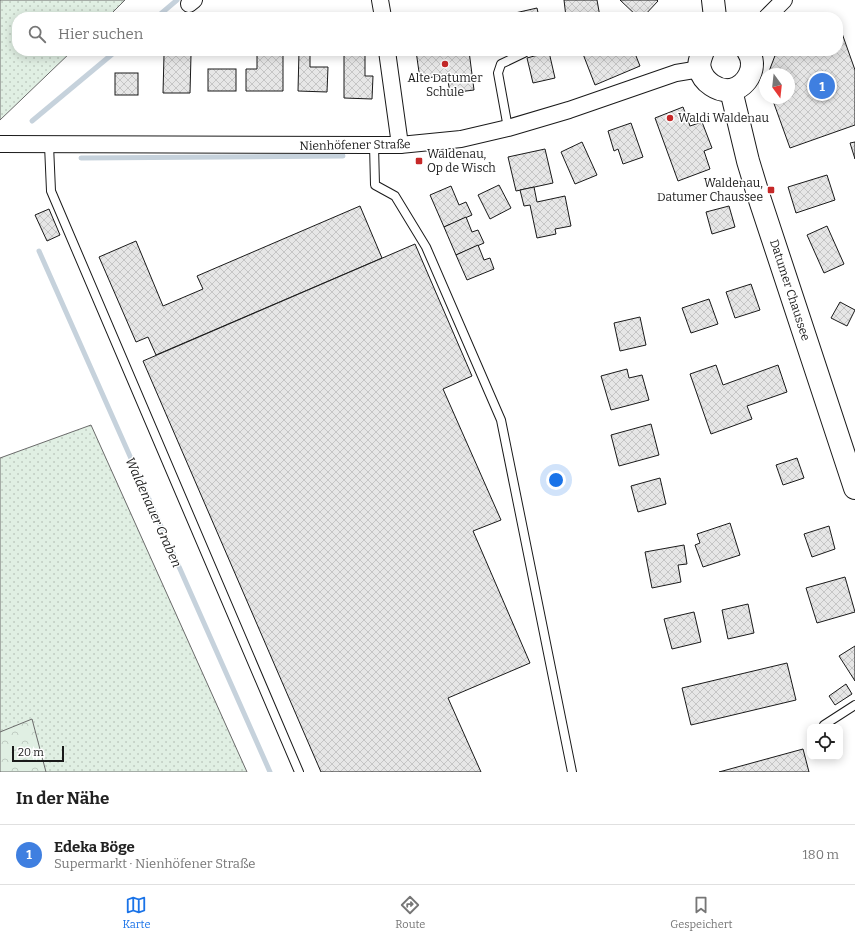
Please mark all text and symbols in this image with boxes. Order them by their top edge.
search box [12,12,843,56]
icon: search [26,23,48,45]
text: Hier suchen [58,25,143,43]
marker: Alte Datumer Schule [440,59,450,69]
north arrow [759,68,795,104]
place label: Alte Datumer Schule [408,71,483,99]
pin: 1 [809,71,835,101]
place label: Waldi Waldenau [678,111,770,125]
marker: Waldi Waldenau [665,113,675,123]
street label: Nienhöfener Straße [299,137,411,153]
place label: Waldenau, Op de Wisch [427,147,496,175]
marker: Waldenau, Op de Wisch [414,156,424,166]
place label: Waldenau, Datumer Chaussee [657,176,763,204]
marker: Waldenau, Datumer Chaussee [766,185,776,195]
street label: Datumer Chaussee [767,237,813,343]
water label: Waldenauer Graben [122,455,185,570]
your location [546,470,566,490]
map controls [807,724,843,760]
button: locate [807,724,843,760]
scale bar [12,744,64,763]
text: 20 m [18,746,44,759]
text: In der Nähe [16,788,109,809]
text: Edeka Böge [54,838,135,856]
text: 1 [26,847,32,862]
text: 180 m [803,847,839,862]
text: Supermarkt · Nienhöfener Straße [54,856,255,871]
tab: Karte [122,894,150,931]
tab: Route [395,894,425,931]
tab: Gespeichert [670,894,733,931]

